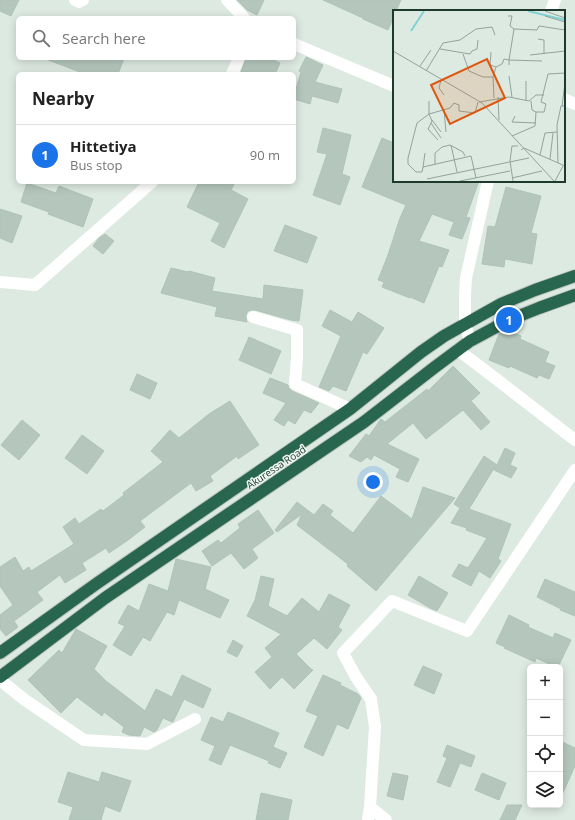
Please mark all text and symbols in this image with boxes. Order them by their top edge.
inset map [393,10,565,182]
search box [16,16,296,60]
icon: search [30,27,52,49]
text: Search here [62,28,146,48]
text: Nearby [32,87,94,110]
text: Hittetiya [70,136,137,156]
text: 1 [41,146,49,164]
text: 90 m [250,146,280,164]
text: Bus stop [70,156,123,174]
pin: 1 [496,305,522,335]
street label: Akuressa Road [243,442,309,492]
your location [363,472,383,492]
map controls [527,664,563,808]
button: + [527,664,563,700]
button: − [527,700,563,736]
button: locate [527,736,563,772]
button: layers [527,772,563,808]

